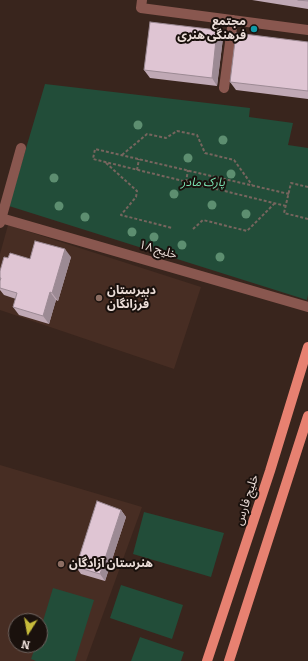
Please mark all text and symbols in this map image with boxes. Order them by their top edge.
place label: مجتمع فرهنگی هنری [177,15,246,43]
marker: مجتمع فرهنگی هنری [249,24,259,34]
park label: پارک مادر [181,176,225,190]
street label: خلیج ۱۸ [137,238,179,262]
place label: دبیرستان فرزانگان [107,284,156,312]
marker: دبیرستان فرزانگان [94,293,104,303]
street label: خلیج فارس [232,473,262,527]
place label: هنرستان آزادگان [69,557,153,571]
marker: هنرستان آزادگان [56,559,66,569]
north arrow [8,613,48,653]
text: N [20,637,31,651]

